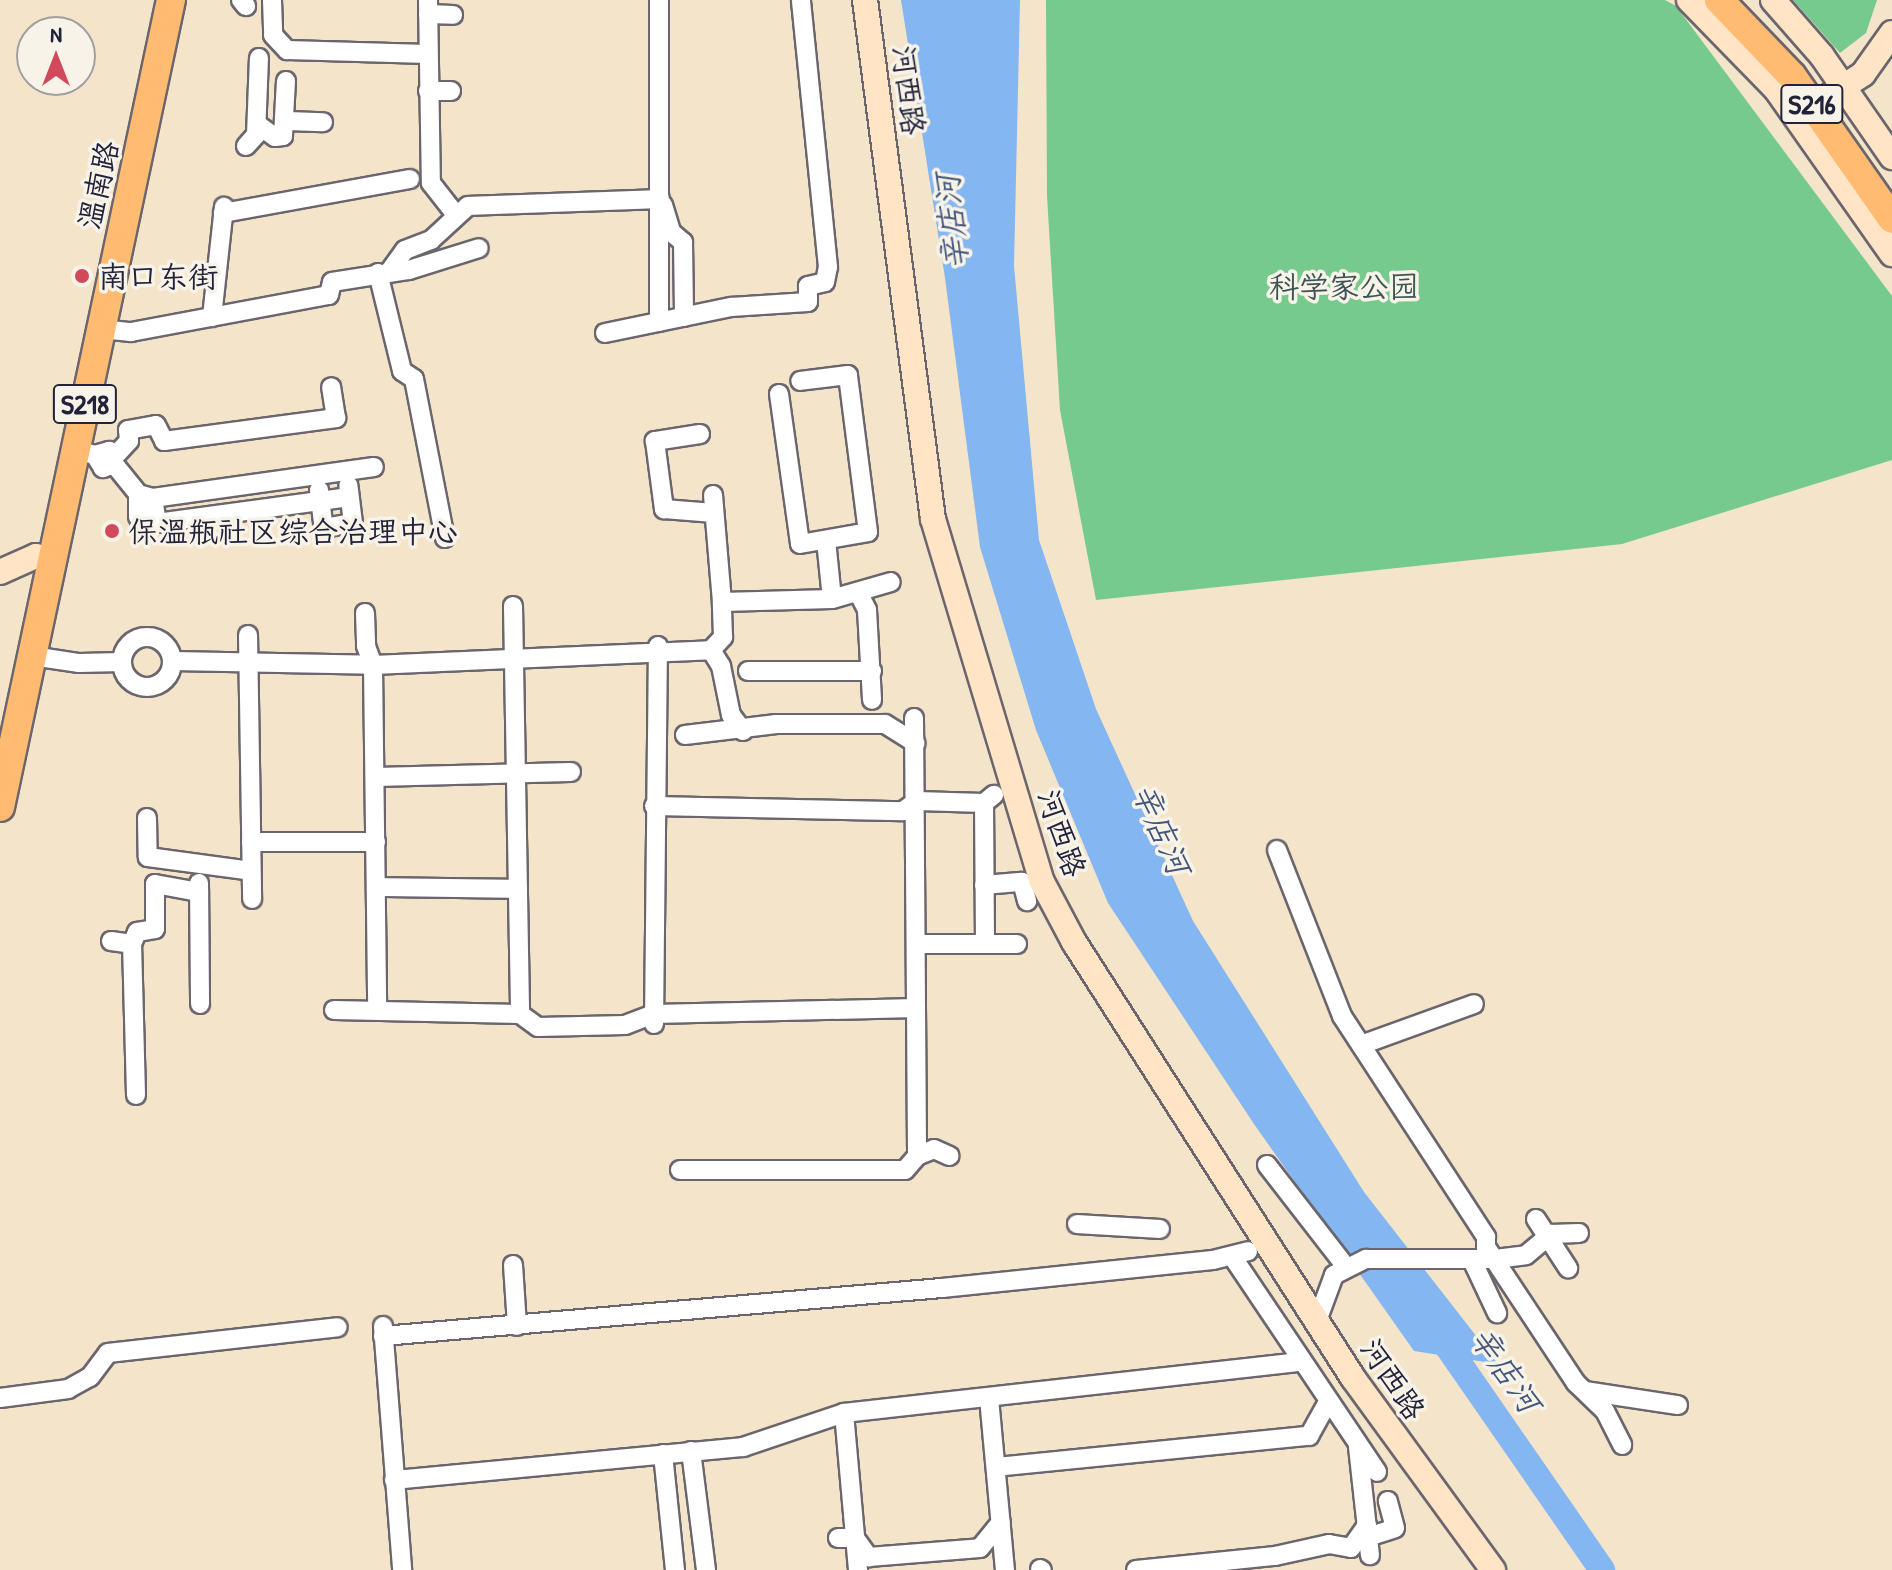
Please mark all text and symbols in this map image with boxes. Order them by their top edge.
north arrow [16,16,96,96]
text: N [50,19,62,49]
street label: 河西路 [886,43,932,137]
road number: S216 [1780,80,1844,128]
street label: 温南路 [70,137,126,233]
water label: 辛店河 [928,172,976,272]
place label: 南口东街 [98,258,218,294]
marker: 南口东街 [73,267,91,285]
park label: 科学家公园 [1269,268,1419,304]
road number: S218 [51,380,119,428]
place label: 保温瓶社区综合治理中心 [128,513,458,549]
marker: 保温瓶社区综合治理中心 [103,522,121,540]
water label: 辛店河 [1124,777,1198,881]
street label: 河西路 [1030,785,1094,881]
water label: 辛店河 [1462,1320,1548,1420]
street label: 河西路 [1353,1332,1433,1426]

